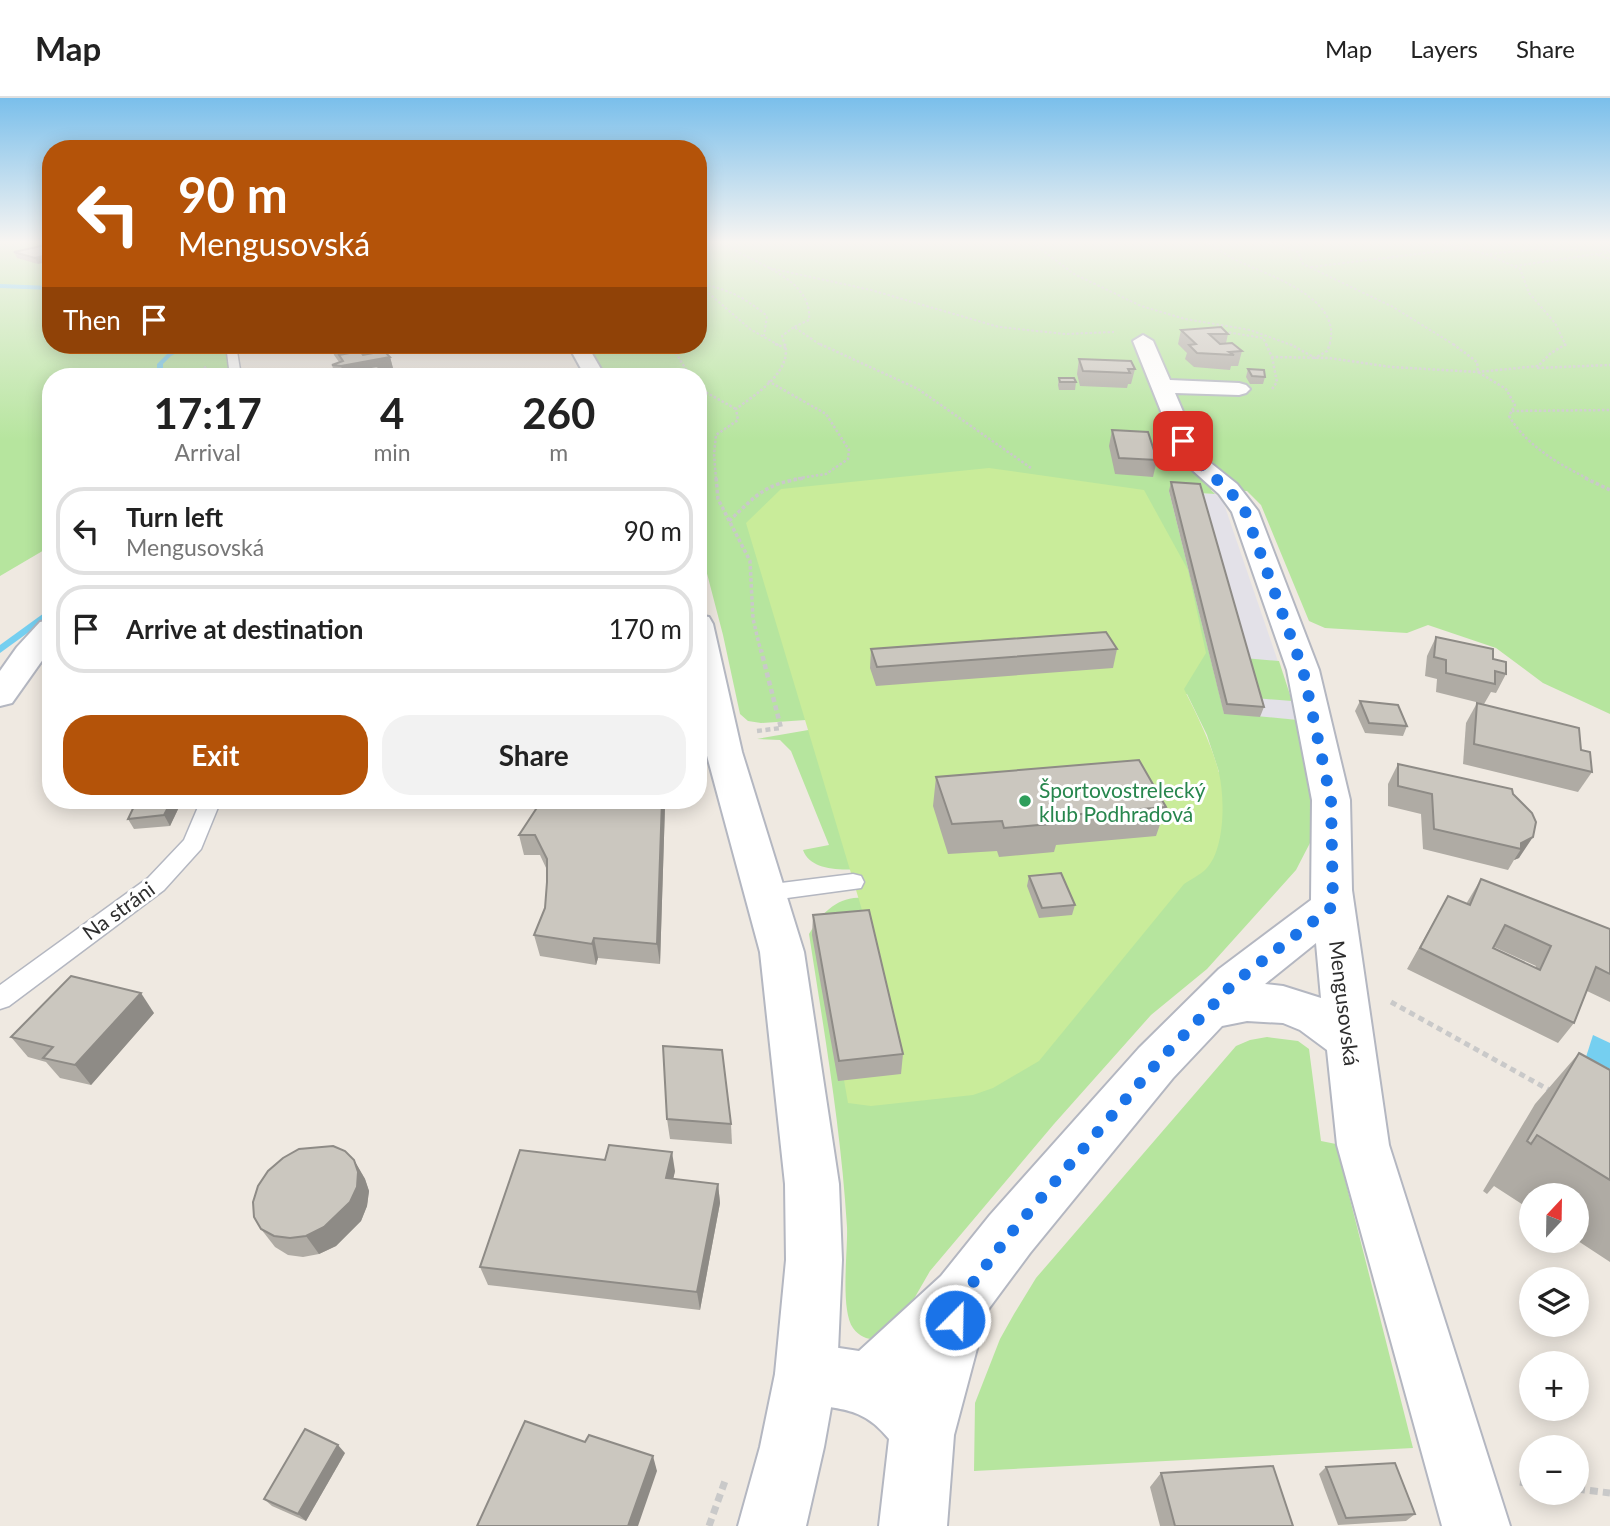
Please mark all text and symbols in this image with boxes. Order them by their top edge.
text: Map [35,28,101,68]
text: Map [1325,34,1372,63]
text: Layers [1410,34,1478,63]
text: Share [1516,34,1575,63]
text: 90 m [178,165,288,223]
icon: left [63,168,154,259]
text: Mengusovská [178,224,370,263]
icon: arrive [135,301,173,339]
text: Then [63,304,121,336]
text: 17:17 [154,388,262,438]
text: 4 [380,388,404,438]
text: 260 [522,388,595,438]
pin [1153,411,1213,471]
icon: arrive [1164,422,1202,460]
text: Arrival [175,438,241,466]
text: min [373,438,411,466]
text: m [549,438,568,466]
text: Turn left [126,501,223,533]
icon: left [67,512,105,550]
text: 90 m [624,515,682,547]
text: Mengusovská [126,533,264,561]
icon: arrive [67,610,105,648]
text: Arrive at destination [126,613,363,645]
text: 170 m [609,613,682,645]
button: Exit [63,715,368,795]
button: Share [382,715,686,795]
place label: Športovostrelecký klub Podhradová [1039,777,1206,826]
marker: Športovostrelecký klub Podhradová [1017,793,1033,809]
street label: Na stráni [77,876,159,944]
street label: Mengusovská [1325,939,1365,1067]
north arrow [1519,1183,1589,1253]
map controls [1519,1183,1589,1505]
button: layers [1519,1267,1589,1337]
position arrow [918,1283,992,1357]
button: + [1519,1351,1589,1421]
button: − [1519,1435,1589,1505]

